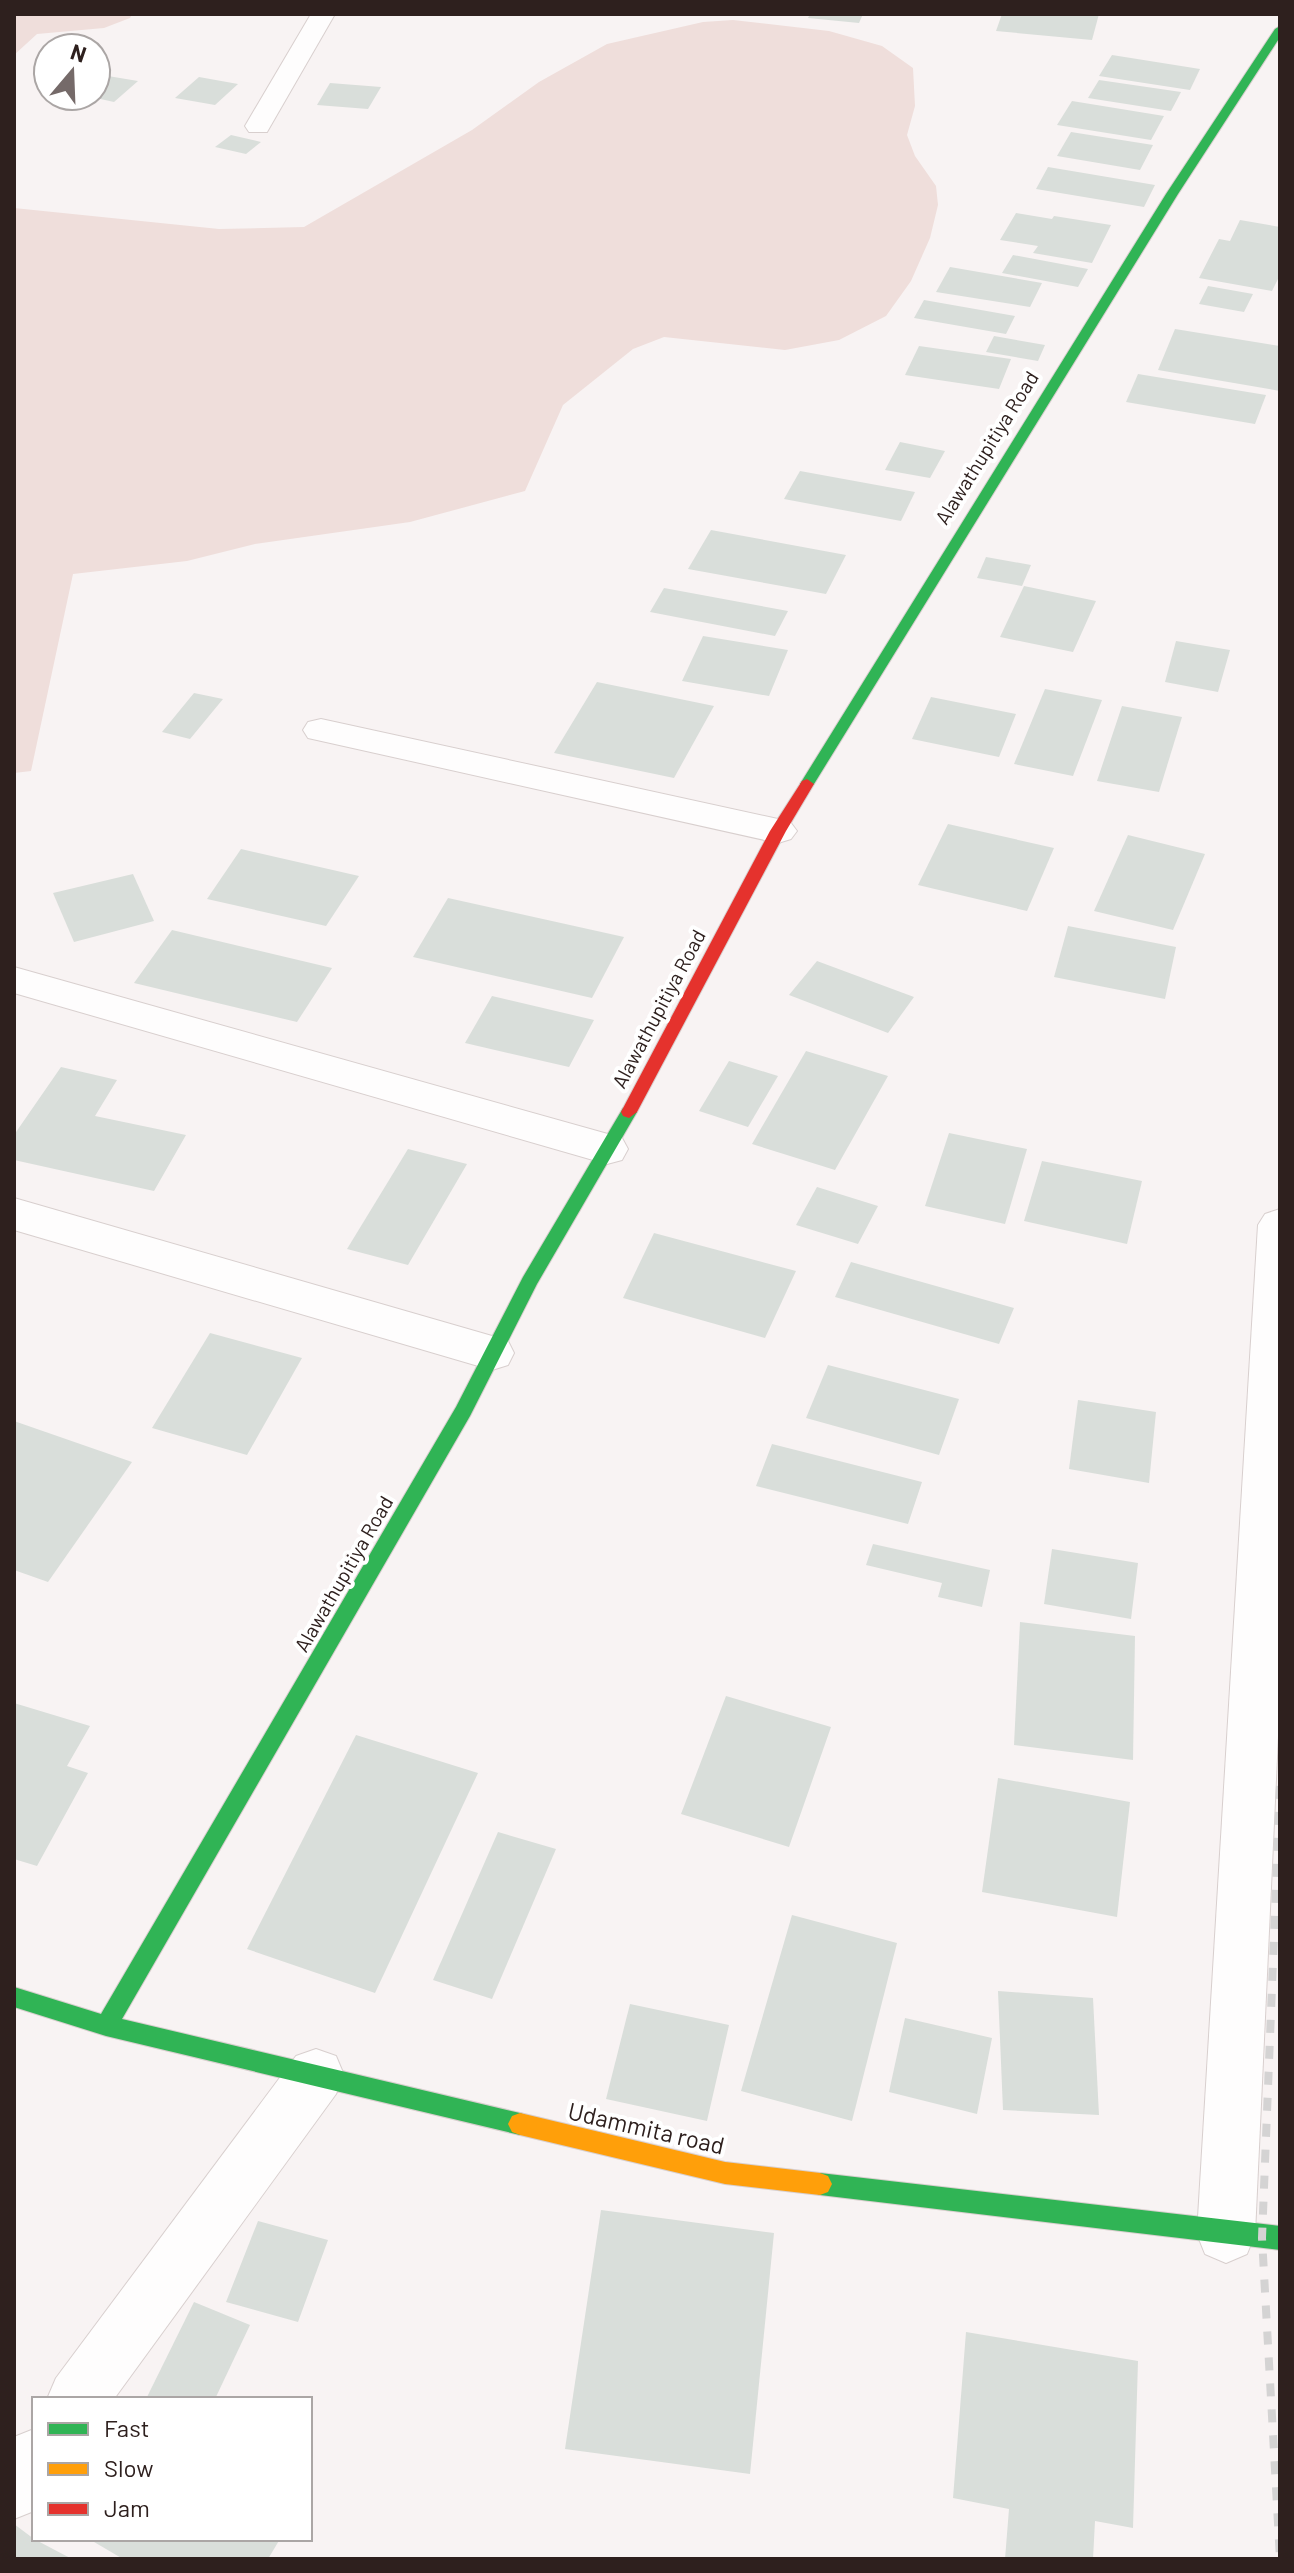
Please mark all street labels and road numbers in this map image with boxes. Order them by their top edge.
street label: Alawathupitiya Road [929,367,1043,528]
street label: Alawathupitiya Road [606,925,710,1092]
street label: Alawathupitiya Road [289,1491,398,1656]
street label: Udammita road [565,2095,727,2160]

